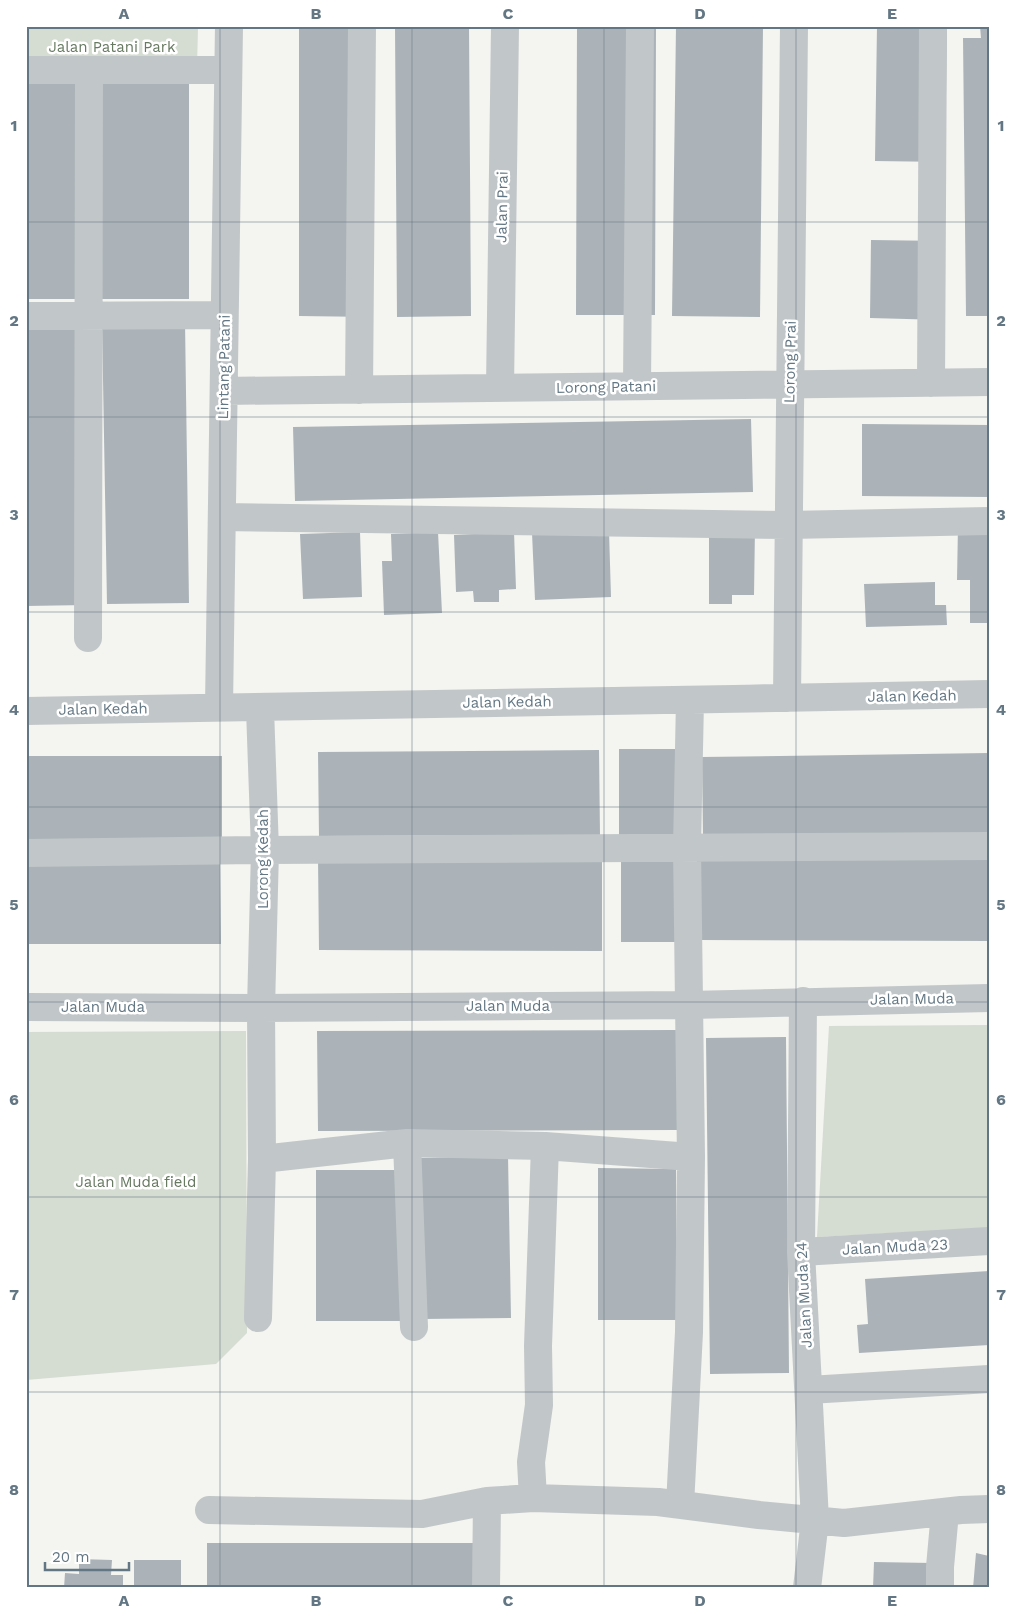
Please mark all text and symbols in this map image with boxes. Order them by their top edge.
text: A [119,4,130,23]
text: B [311,4,322,23]
text: C [503,4,514,23]
text: D [694,4,706,23]
text: E [887,4,897,23]
park label: Jalan Patani Park [49,38,176,56]
text: 1 [11,116,17,135]
text: 1 [998,116,1004,135]
street label: Jalan Prai [492,171,512,243]
text: 2 [9,311,19,330]
text: 2 [996,311,1006,330]
street label: Lintang Patani [214,315,234,419]
street label: Lorong Prai [780,321,800,403]
street label: Lorong Patani [556,377,656,397]
text: 3 [9,505,19,524]
text: 3 [996,505,1006,524]
street label: Jalan Kedah [867,686,957,706]
street label: Jalan Kedah [462,692,552,712]
street label: Jalan Kedah [58,699,148,719]
text: 4 [9,700,19,719]
text: 4 [996,700,1006,719]
street label: Lorong Kedah [254,809,272,909]
text: 5 [9,895,19,914]
text: 5 [996,895,1006,914]
street label: Jalan Muda [870,989,955,1009]
street label: Jalan Muda [466,997,551,1015]
street label: Jalan Muda [61,998,146,1016]
text: 6 [9,1090,19,1109]
text: 6 [996,1090,1006,1109]
park label: Jalan Muda field [75,1173,197,1191]
street label: Jalan Muda 23 [841,1235,949,1259]
street label: Jalan Muda 24 [792,1241,816,1349]
text: 7 [9,1285,19,1304]
text: 7 [996,1285,1006,1304]
text: 8 [9,1480,19,1499]
text: 8 [996,1480,1006,1499]
scale bar [45,1539,129,1571]
text: 20 m [52,1548,90,1566]
text: A [119,1591,130,1610]
text: B [311,1591,322,1610]
text: C [503,1591,514,1610]
text: D [694,1591,706,1610]
text: E [887,1591,897,1610]

